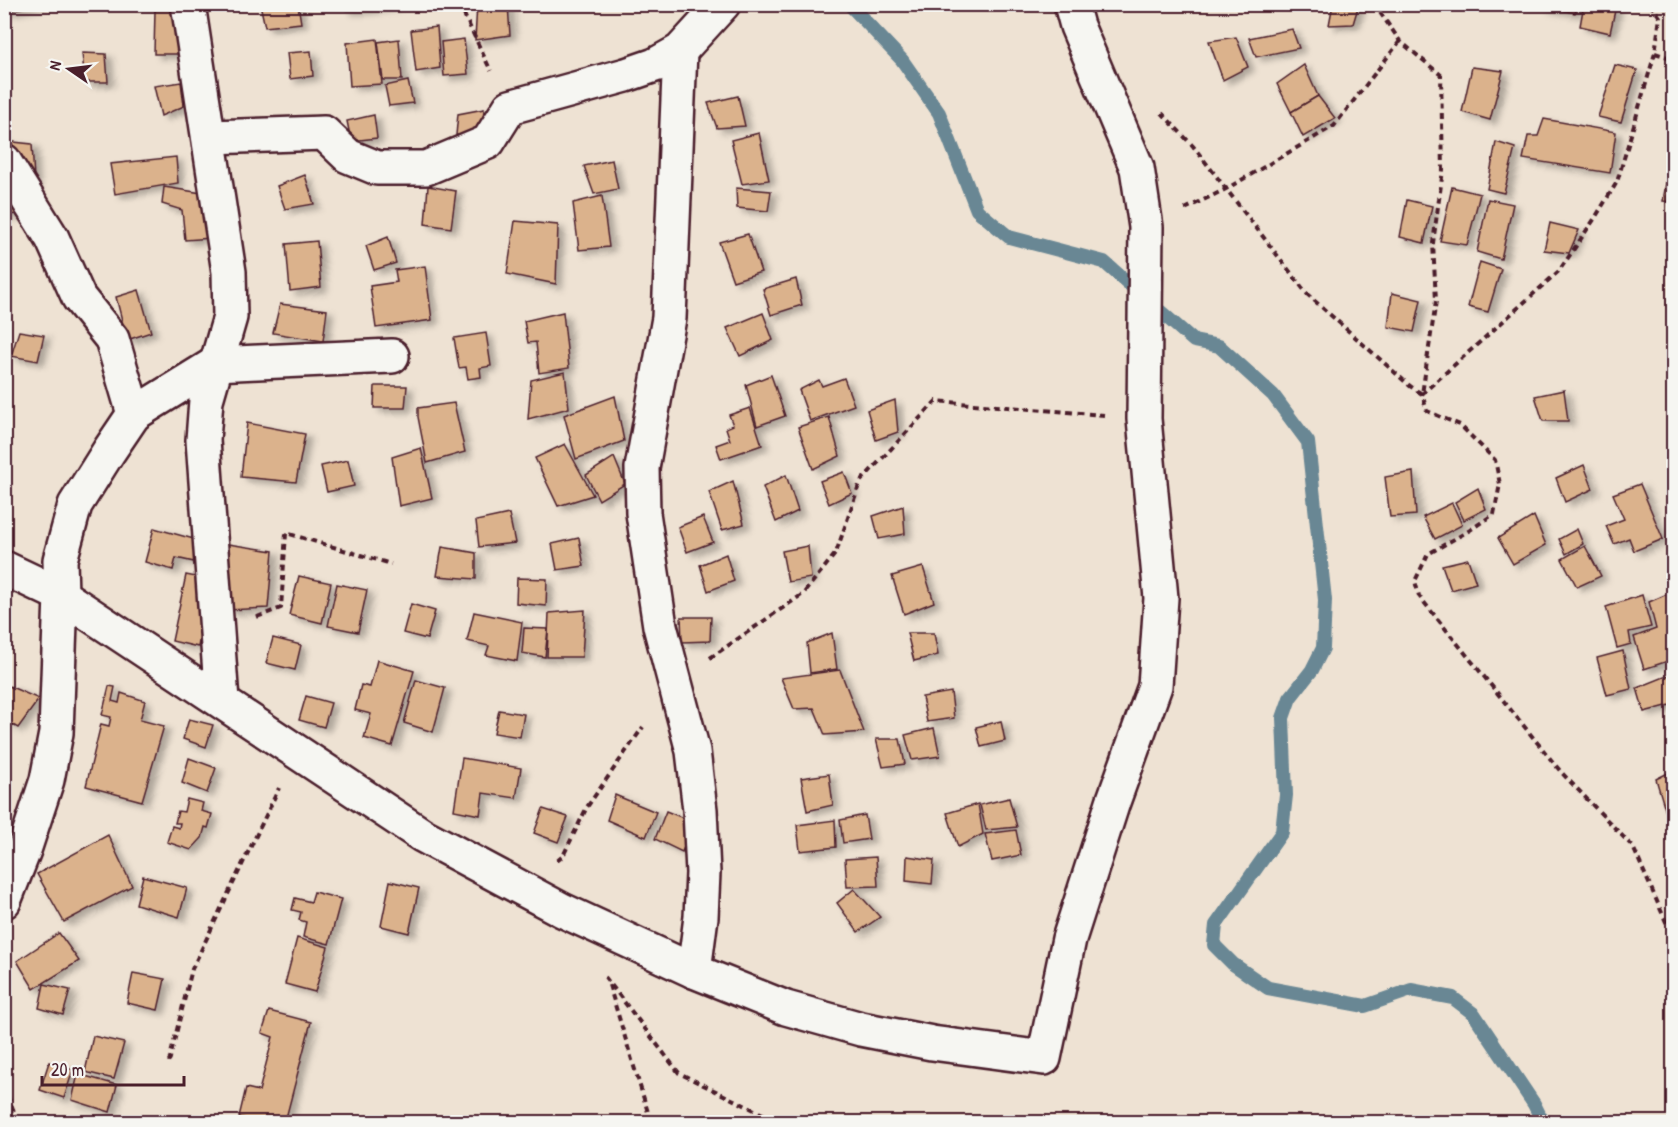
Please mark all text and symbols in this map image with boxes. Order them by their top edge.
north arrow [39,39,99,99]
text: N [43,58,66,72]
scale bar [42,1049,184,1087]
text: 20 m [51,1057,84,1082]

